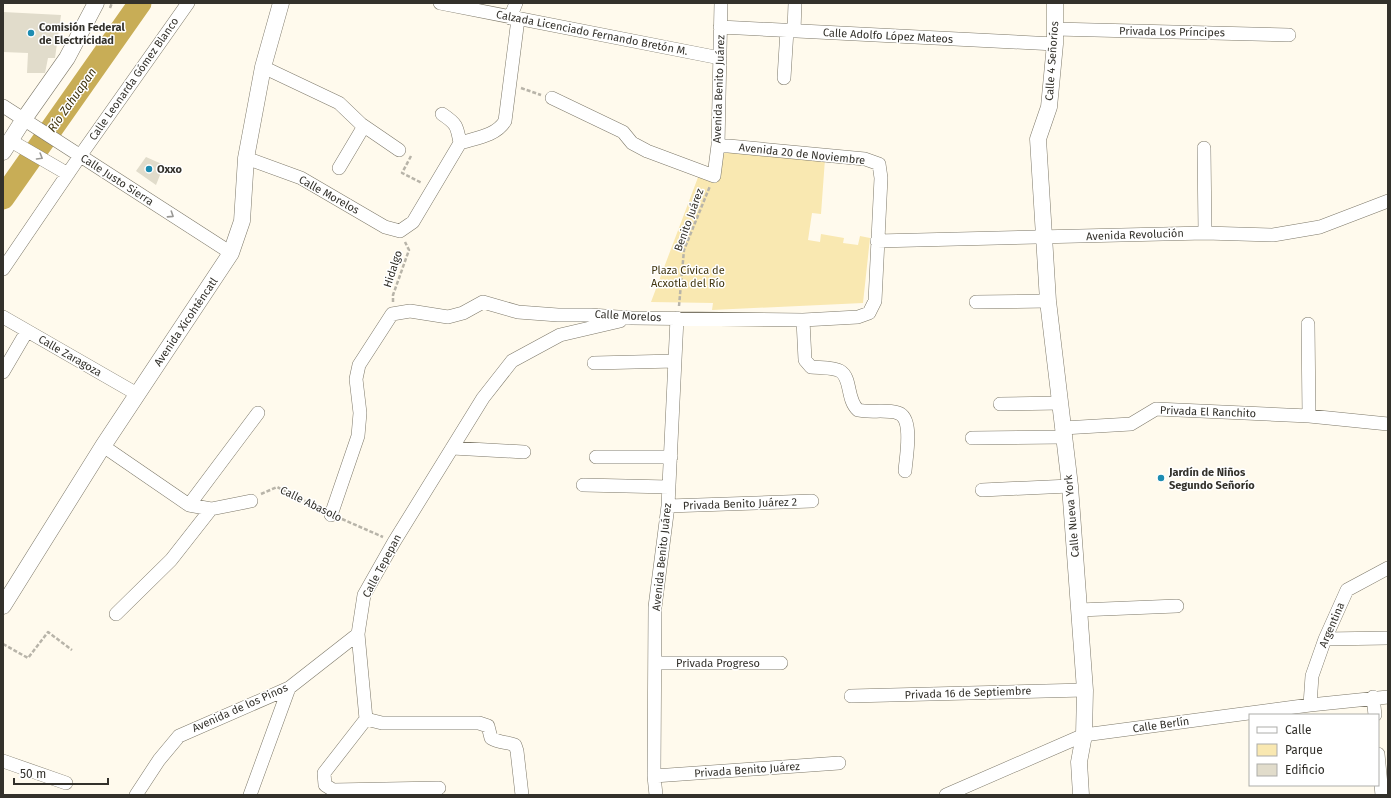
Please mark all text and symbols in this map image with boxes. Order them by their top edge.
street label: Calzada Licenciado Fernando Bretón M. [495,8,689,58]
street label: Calle Leonarda Gómez Blanco [87,15,181,143]
place label: Comisión Federal de Electricidad [39,21,125,47]
street label: Calle 4 Señoríos [1043,21,1061,101]
street label: Privada Los Príncipes [1119,25,1225,39]
street label: Calle Adolfo López Mateos [823,26,953,46]
marker: Comisión Federal de Electricidad [26,28,36,38]
street label: Avenida Benito Juárez [711,34,727,143]
water label: Río Zahuapan [45,65,99,135]
street label: Avenida 20 de Noviembre [738,141,866,167]
street label: Calle Justo Sierra [78,152,156,208]
one-way arrow [36,153,43,160]
place label: Oxxo [157,163,183,176]
marker: Oxxo [144,164,154,174]
street label: Calle Morelos [297,173,361,217]
street label: Benito Juárez [672,187,706,253]
one-way arrow [167,210,174,217]
street label: Avenida Revolución [1086,227,1184,243]
street label: Hidalgo [381,249,405,289]
park label: Plaza Cívica de Acxotla del Río [651,264,725,290]
street label: Avenida Xicohténcatl [152,275,220,369]
street label: Calle Morelos [594,308,662,324]
street label: Calle Zaragoza [36,333,104,379]
street label: Privada El Ranchito [1160,404,1256,420]
place label: Jardín de Niños Segundo Señorío [1168,466,1255,492]
marker: Jardín de Niños Segundo Señorío [1156,473,1166,483]
street label: Calle Nueva York [1062,474,1082,558]
street label: Calle Abasolo [278,483,344,525]
street label: Privada Benito Juárez 2 [683,496,797,512]
street label: Avenida Benito Juárez [650,502,674,612]
street label: Calle Tepepan [360,532,404,600]
street label: Argentina [1317,600,1347,650]
street label: Privada Progreso [676,657,760,670]
street label: Avenida de los Pinos [190,681,290,735]
street label: Privada 16 de Septiembre [904,684,1032,702]
legend [1249,714,1379,786]
street label: Calle Berlín [1132,715,1190,735]
text: Calle [1285,723,1312,737]
text: Parque [1285,743,1323,757]
scale bar [14,760,108,786]
street label: Privada Benito Juárez [694,760,800,780]
text: Edificio [1285,763,1325,777]
text: 50 m [20,767,46,781]

